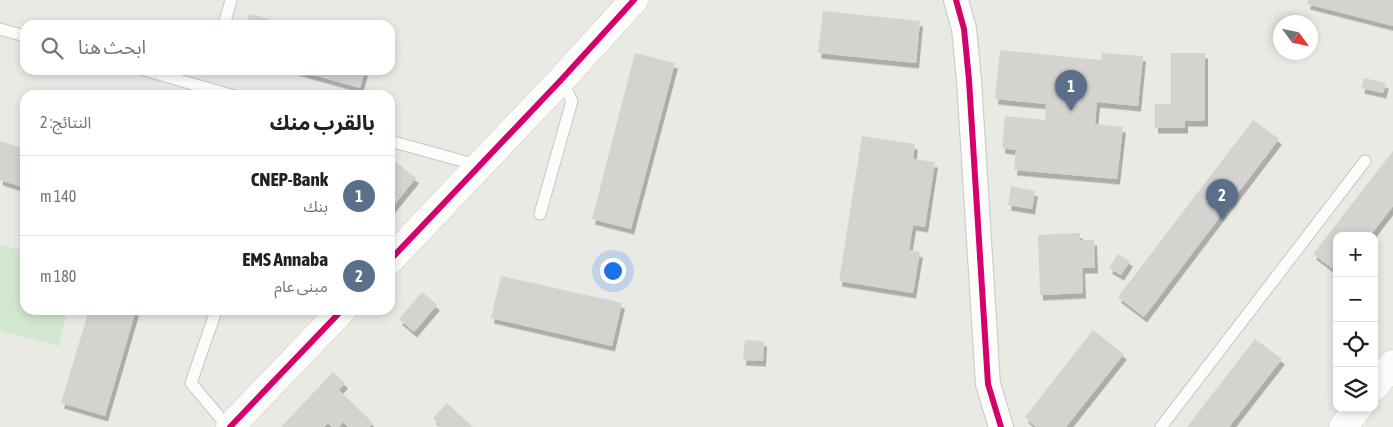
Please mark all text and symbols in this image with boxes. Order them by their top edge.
north arrow [1273,15,1318,60]
search box [20,20,395,75]
icon: search [38,34,66,62]
text: ابحث هنا [78,36,146,58]
pin: 1 [1055,70,1087,111]
text: بالقرب منك [270,110,375,134]
text: النتائج: 2 [40,113,91,131]
text: CNEP-Bank [251,168,328,190]
pin: 2 [1206,179,1238,220]
text: 140 m [40,187,76,205]
text: 1 [355,187,363,205]
text: بنك [303,197,328,215]
map controls [1333,232,1378,412]
button: + [1333,232,1378,277]
text: EMS Annaba [242,248,328,270]
your location [600,258,626,284]
text: 180 m [40,267,76,285]
text: 2 [355,267,363,285]
text: مبنى عام [274,277,328,295]
button: − [1333,277,1378,322]
button: locate [1333,322,1378,367]
button: layers [1333,367,1378,412]

